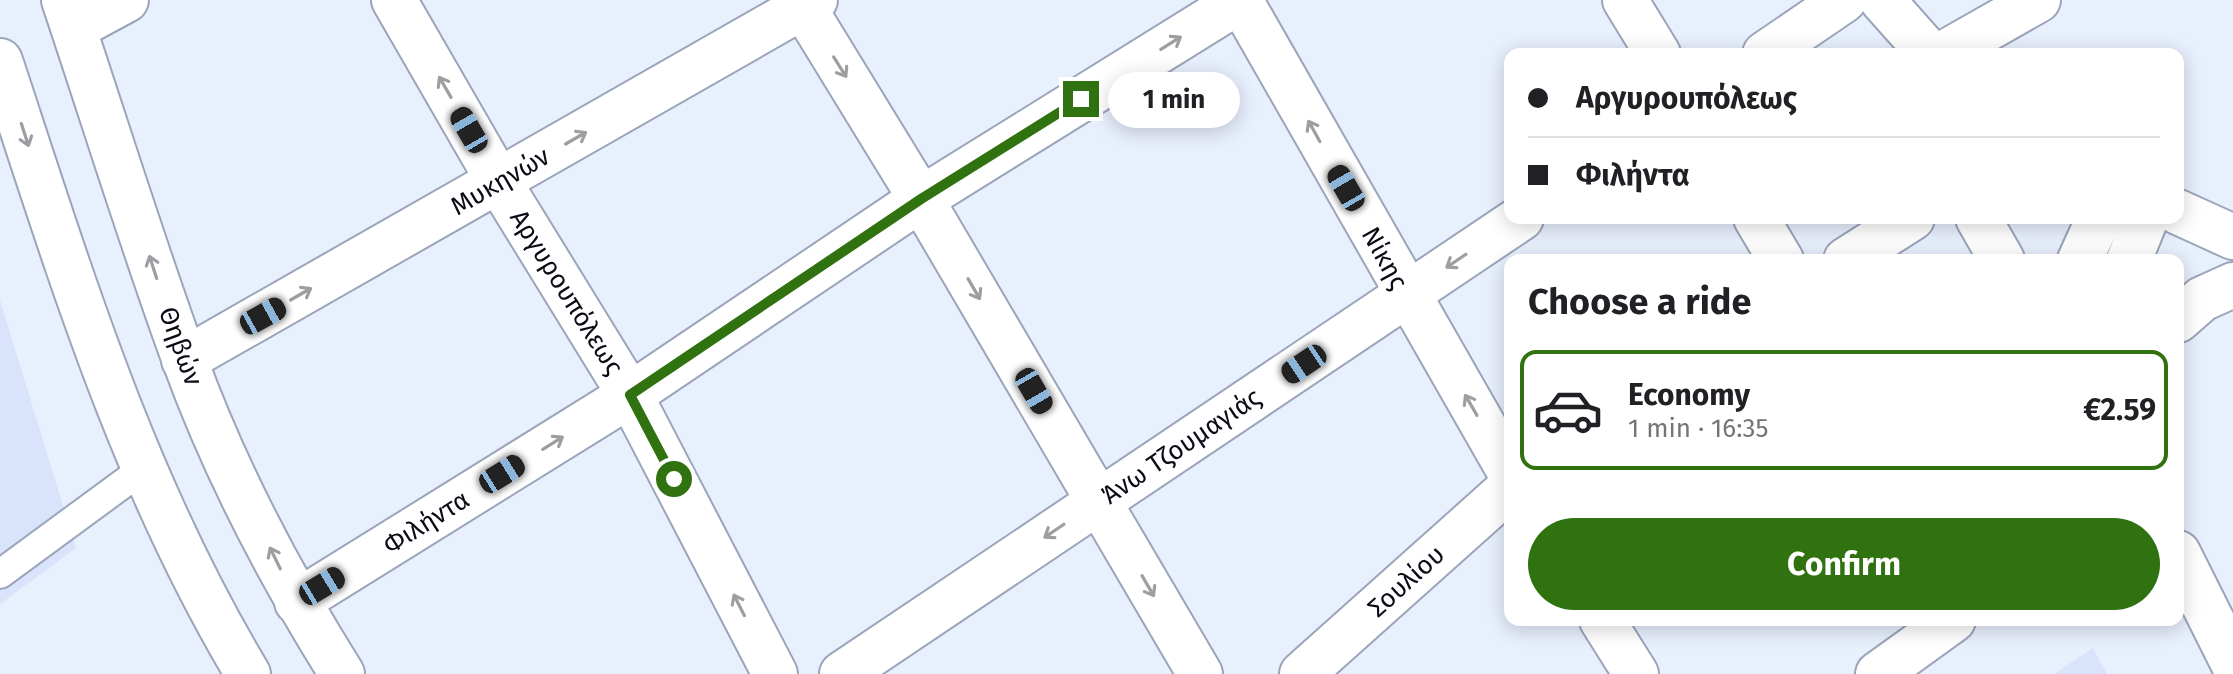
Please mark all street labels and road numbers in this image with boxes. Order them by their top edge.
street label: Μυκηνών [445,141,556,222]
street label: Αργυρουπόλεως [503,204,630,381]
street label: Νίκης [1355,222,1414,295]
street label: Θηβών [152,302,209,390]
street label: Άνω Τζουμαγιάς [1096,382,1267,511]
street label: Φιλήντα [378,484,475,561]
street label: Σουλίου [1362,539,1451,624]

